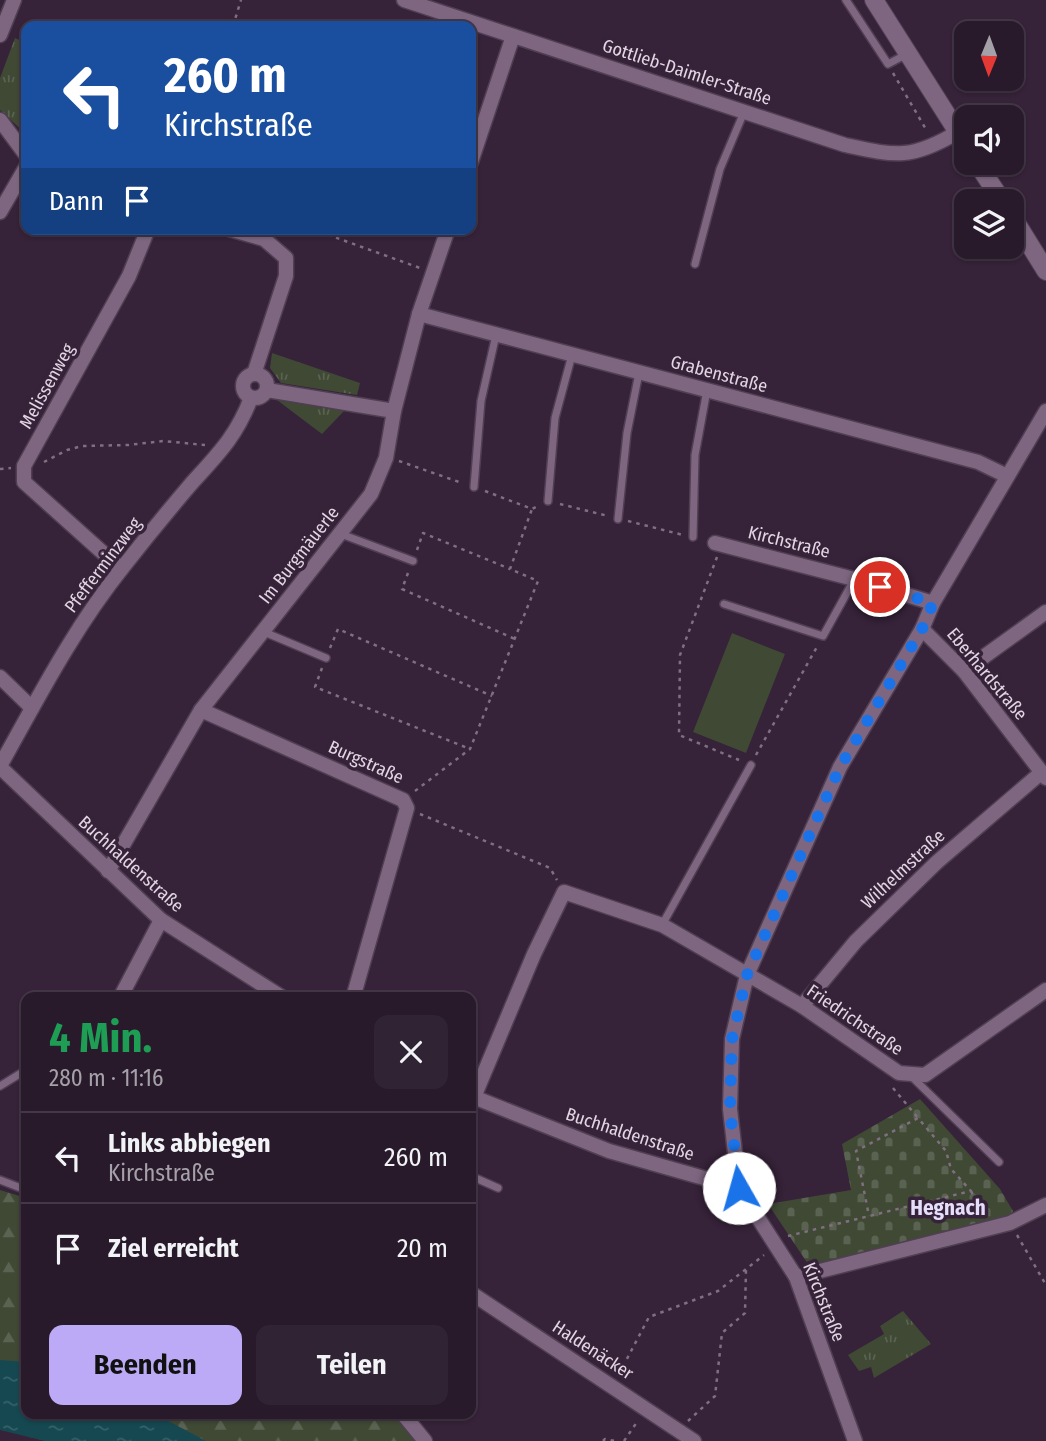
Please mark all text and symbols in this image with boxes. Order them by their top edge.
north arrow [954,21,1024,91]
map controls [954,21,1024,259]
street label: Gottlieb-Daimler-Straße [600,34,774,110]
text: 260 m [164,46,287,105]
icon: left [49,49,140,140]
button: sound [954,105,1024,175]
text: Kirchstraße [164,106,313,144]
icon: arrive [118,182,156,220]
text: Dann [49,186,104,217]
button: layers [954,189,1024,259]
street label: Melissenweg [15,339,80,432]
street label: Grabenstraße [668,351,770,398]
street label: Im Burgmäuerle [254,502,344,608]
street label: Pfefferminzweg [60,513,146,617]
street label: Kirchstraße [746,521,832,563]
pin [850,557,910,617]
icon: arrive [861,568,899,606]
street label: Eberhardstraße [942,623,1032,725]
street label: Burgstraße [325,736,407,788]
street label: Buchhaldenstraße [74,811,188,917]
street label: Wilhelmstraße [857,825,949,913]
street label: Friedrichstraße [803,980,907,1060]
text: 4 Min. [49,1013,152,1063]
button: close [374,1015,448,1089]
text: 280 m · 11:16 [49,1064,163,1092]
street label: Buchhaldenstraße [563,1103,697,1165]
text: Links abbiegen [108,1128,271,1159]
icon: left [49,1139,87,1177]
text: 260 m [384,1142,448,1173]
position arrow [702,1151,776,1225]
text: Kirchstraße [108,1159,215,1187]
district label: Hegnach [910,1195,986,1221]
icon: arrive [49,1230,87,1268]
text: Ziel erreicht [108,1233,239,1264]
text: 20 m [397,1233,448,1264]
street label: Kirchstraße [798,1259,850,1345]
street label: Haldenäcker [548,1316,638,1385]
button: Beenden [49,1325,242,1405]
button: Teilen [256,1325,448,1405]

